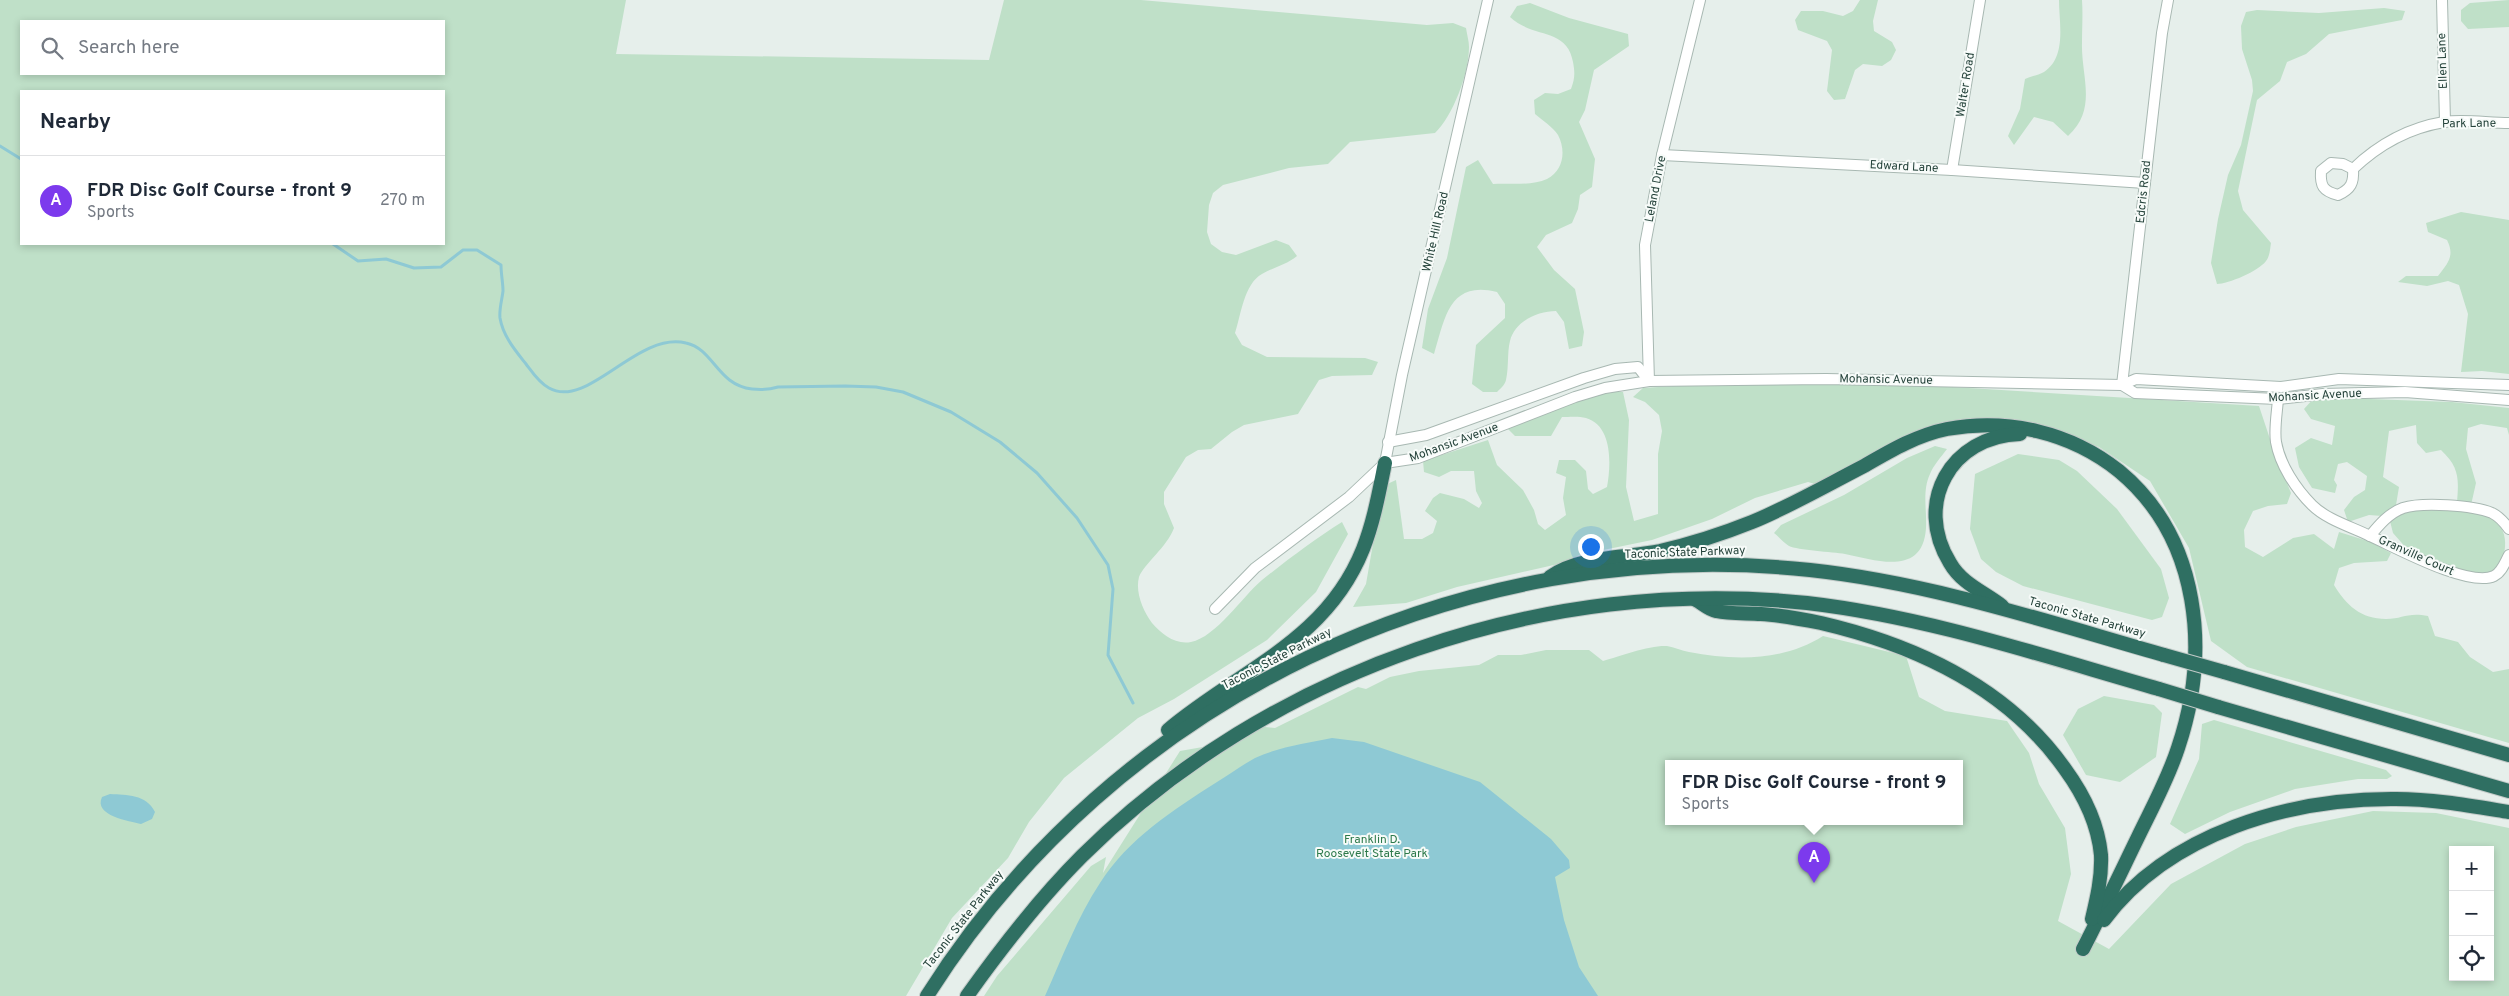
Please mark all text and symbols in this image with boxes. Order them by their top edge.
search box [20,20,445,75]
street label: Ellen Lane [2434,33,2452,89]
icon: search [38,34,66,62]
text: Search here [78,36,180,60]
street label: Walter Road [1953,51,1979,119]
text: Nearby [40,109,111,136]
street label: Park Lane [2442,116,2496,132]
street label: Leland Drive [1642,154,1670,224]
street label: Edward Lane [1869,157,1939,177]
street label: Edcris Road [2133,160,2155,224]
text: FDR Disc Golf Course - front 9 [87,179,352,203]
street label: White Hill Road [1419,190,1453,274]
text: A [50,191,62,211]
text: 270 m [380,191,425,211]
text: Sports [87,203,135,223]
street label: Mohansic Avenue [1839,371,1933,389]
street label: Mohansic Avenue [2268,386,2362,406]
street label: Mohansic Avenue [1407,419,1501,467]
street label: Granville Court [2376,532,2456,580]
your location [1578,534,1604,560]
street label: Taconic State Parkway [1624,543,1746,563]
street label: Taconic State Parkway [2027,594,2147,642]
street label: Taconic State Parkway [1219,624,1335,694]
popup [1665,760,1963,825]
text: FDR Disc Golf Course - front 9 [1682,771,1946,795]
text: Sports [1682,795,1729,815]
park label: Franklin D. Roosevelt State Park [1316,832,1428,862]
pin: A [1798,842,1830,883]
map controls [2449,846,2494,981]
button: + [2449,846,2494,891]
street label: Taconic State Parkway [920,867,1008,973]
button: − [2449,891,2494,936]
button: locate [2449,936,2494,981]

